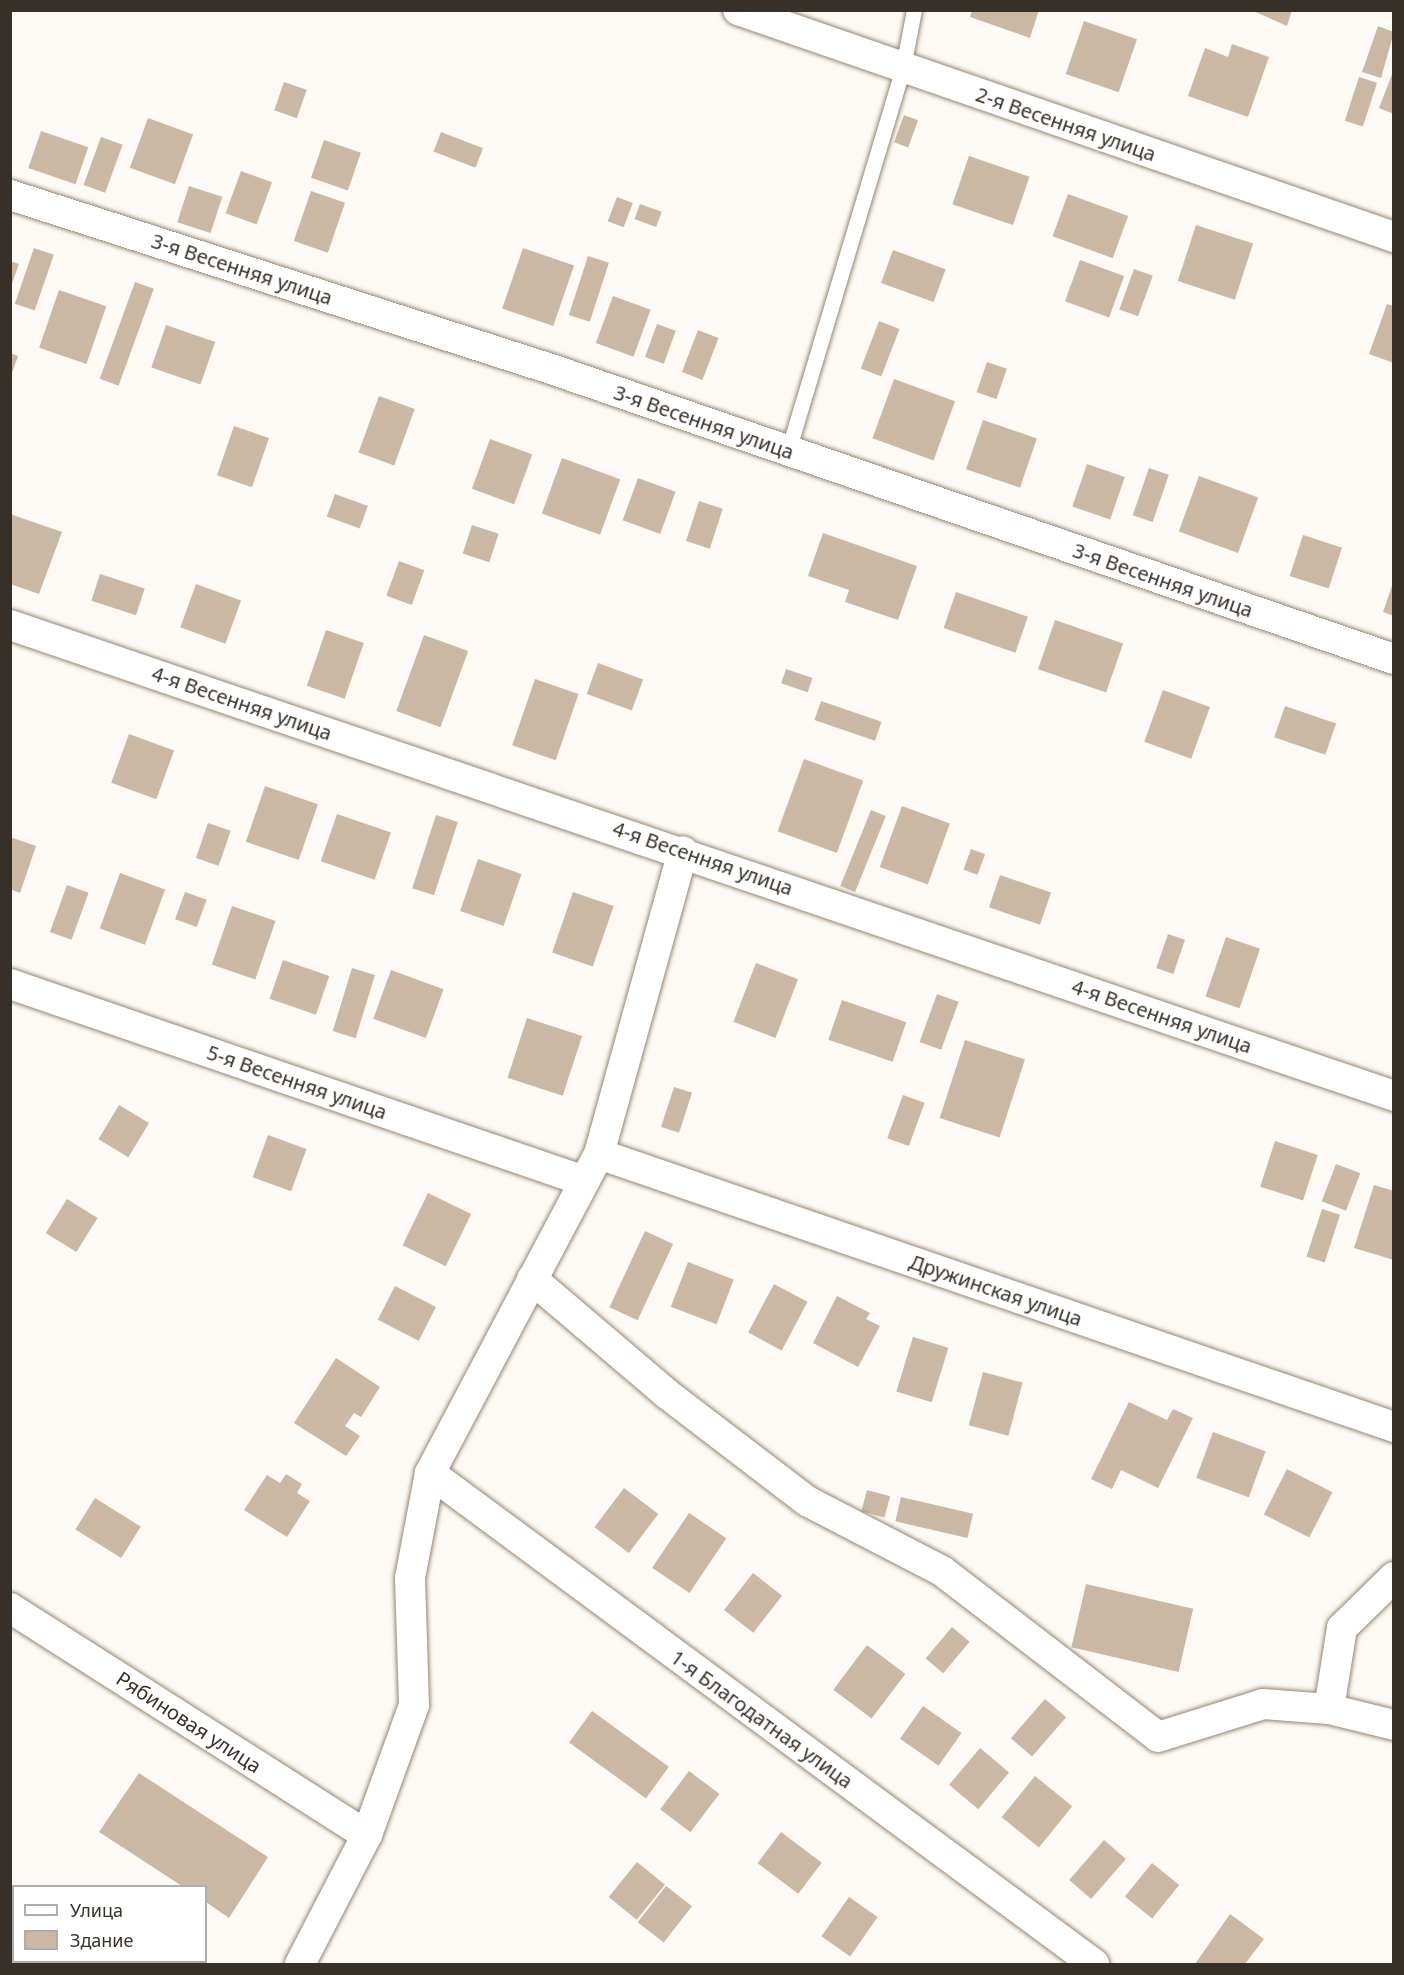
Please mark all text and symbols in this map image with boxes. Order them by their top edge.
street label: 2-я Весенняя улица [973,82,1159,166]
street label: 3-я Весенняя улица [148,228,336,310]
street label: 3-я Весенняя улица [611,380,797,464]
street label: 3-я Весенняя улица [1070,538,1256,622]
street label: 4-я Весенняя улица [149,661,335,745]
street label: 4-я Весенняя улица [610,816,796,900]
street label: 4-я Весенняя улица [1069,974,1255,1058]
street label: 5-я Весенняя улица [204,1040,390,1124]
street label: Дружинская улица [907,1249,1085,1331]
street label: 1-я Благодатная улица [666,1645,858,1793]
street label: Рябиновая улица [112,1666,266,1778]
legend [12,1885,207,1963]
text: Улица [70,1898,123,1922]
text: Здание [70,1928,133,1952]

